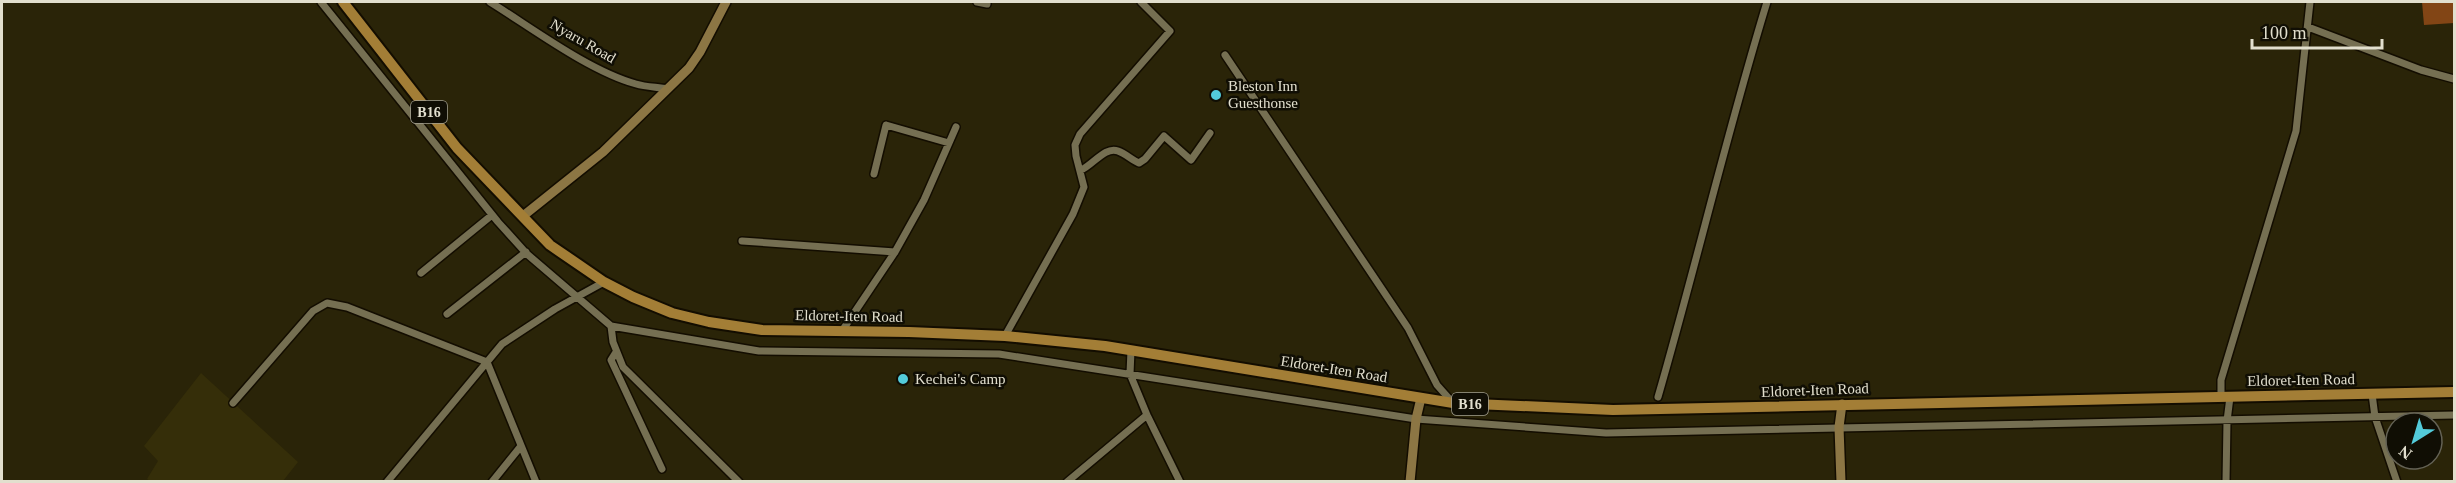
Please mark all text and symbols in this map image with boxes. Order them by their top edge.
scale bar [2252,12,2382,50]
street label: Nyaru Road [547,16,619,66]
text: 100 m [2261,23,2307,43]
place label: Bleston Inn Guesthonse [1228,78,1298,111]
marker: Bleston Inn Guesthonse [1209,88,1223,102]
road number: B16 [411,101,447,123]
street label: Eldoret-Iten Road [795,307,904,325]
street label: Eldoret-Iten Road [1279,353,1389,385]
place label: Kechei's Camp [915,371,1006,387]
street label: Eldoret-Iten Road [2247,371,2356,389]
marker: Kechei's Camp [896,372,910,386]
street label: Eldoret-Iten Road [1761,380,1870,400]
road number: B16 [1452,393,1488,415]
north arrow [2384,411,2444,471]
text: N [2395,442,2415,463]

